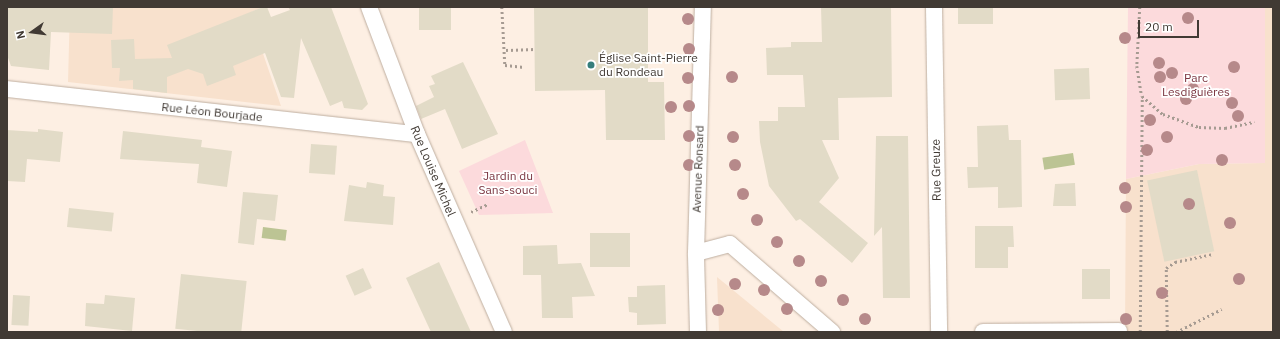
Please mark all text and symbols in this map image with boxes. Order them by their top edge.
north arrow [12,12,52,52]
scale bar [1140,12,1201,38]
text: 20 m [1145,19,1173,34]
text: N [13,29,28,40]
place label: Église Saint-Pierre du Rondeau [599,51,698,79]
marker: Église Saint-Pierre du Rondeau [586,60,596,70]
park label: Parc Lesdiguières [1162,71,1230,99]
street label: Rue Léon Bourjade [161,100,263,124]
street label: Rue Louise Michel [407,124,459,218]
street label: Avenue Ronsard [689,125,707,213]
street label: Rue Greuze [928,139,944,201]
park label: Jardin du Sans-souci [478,169,538,197]

